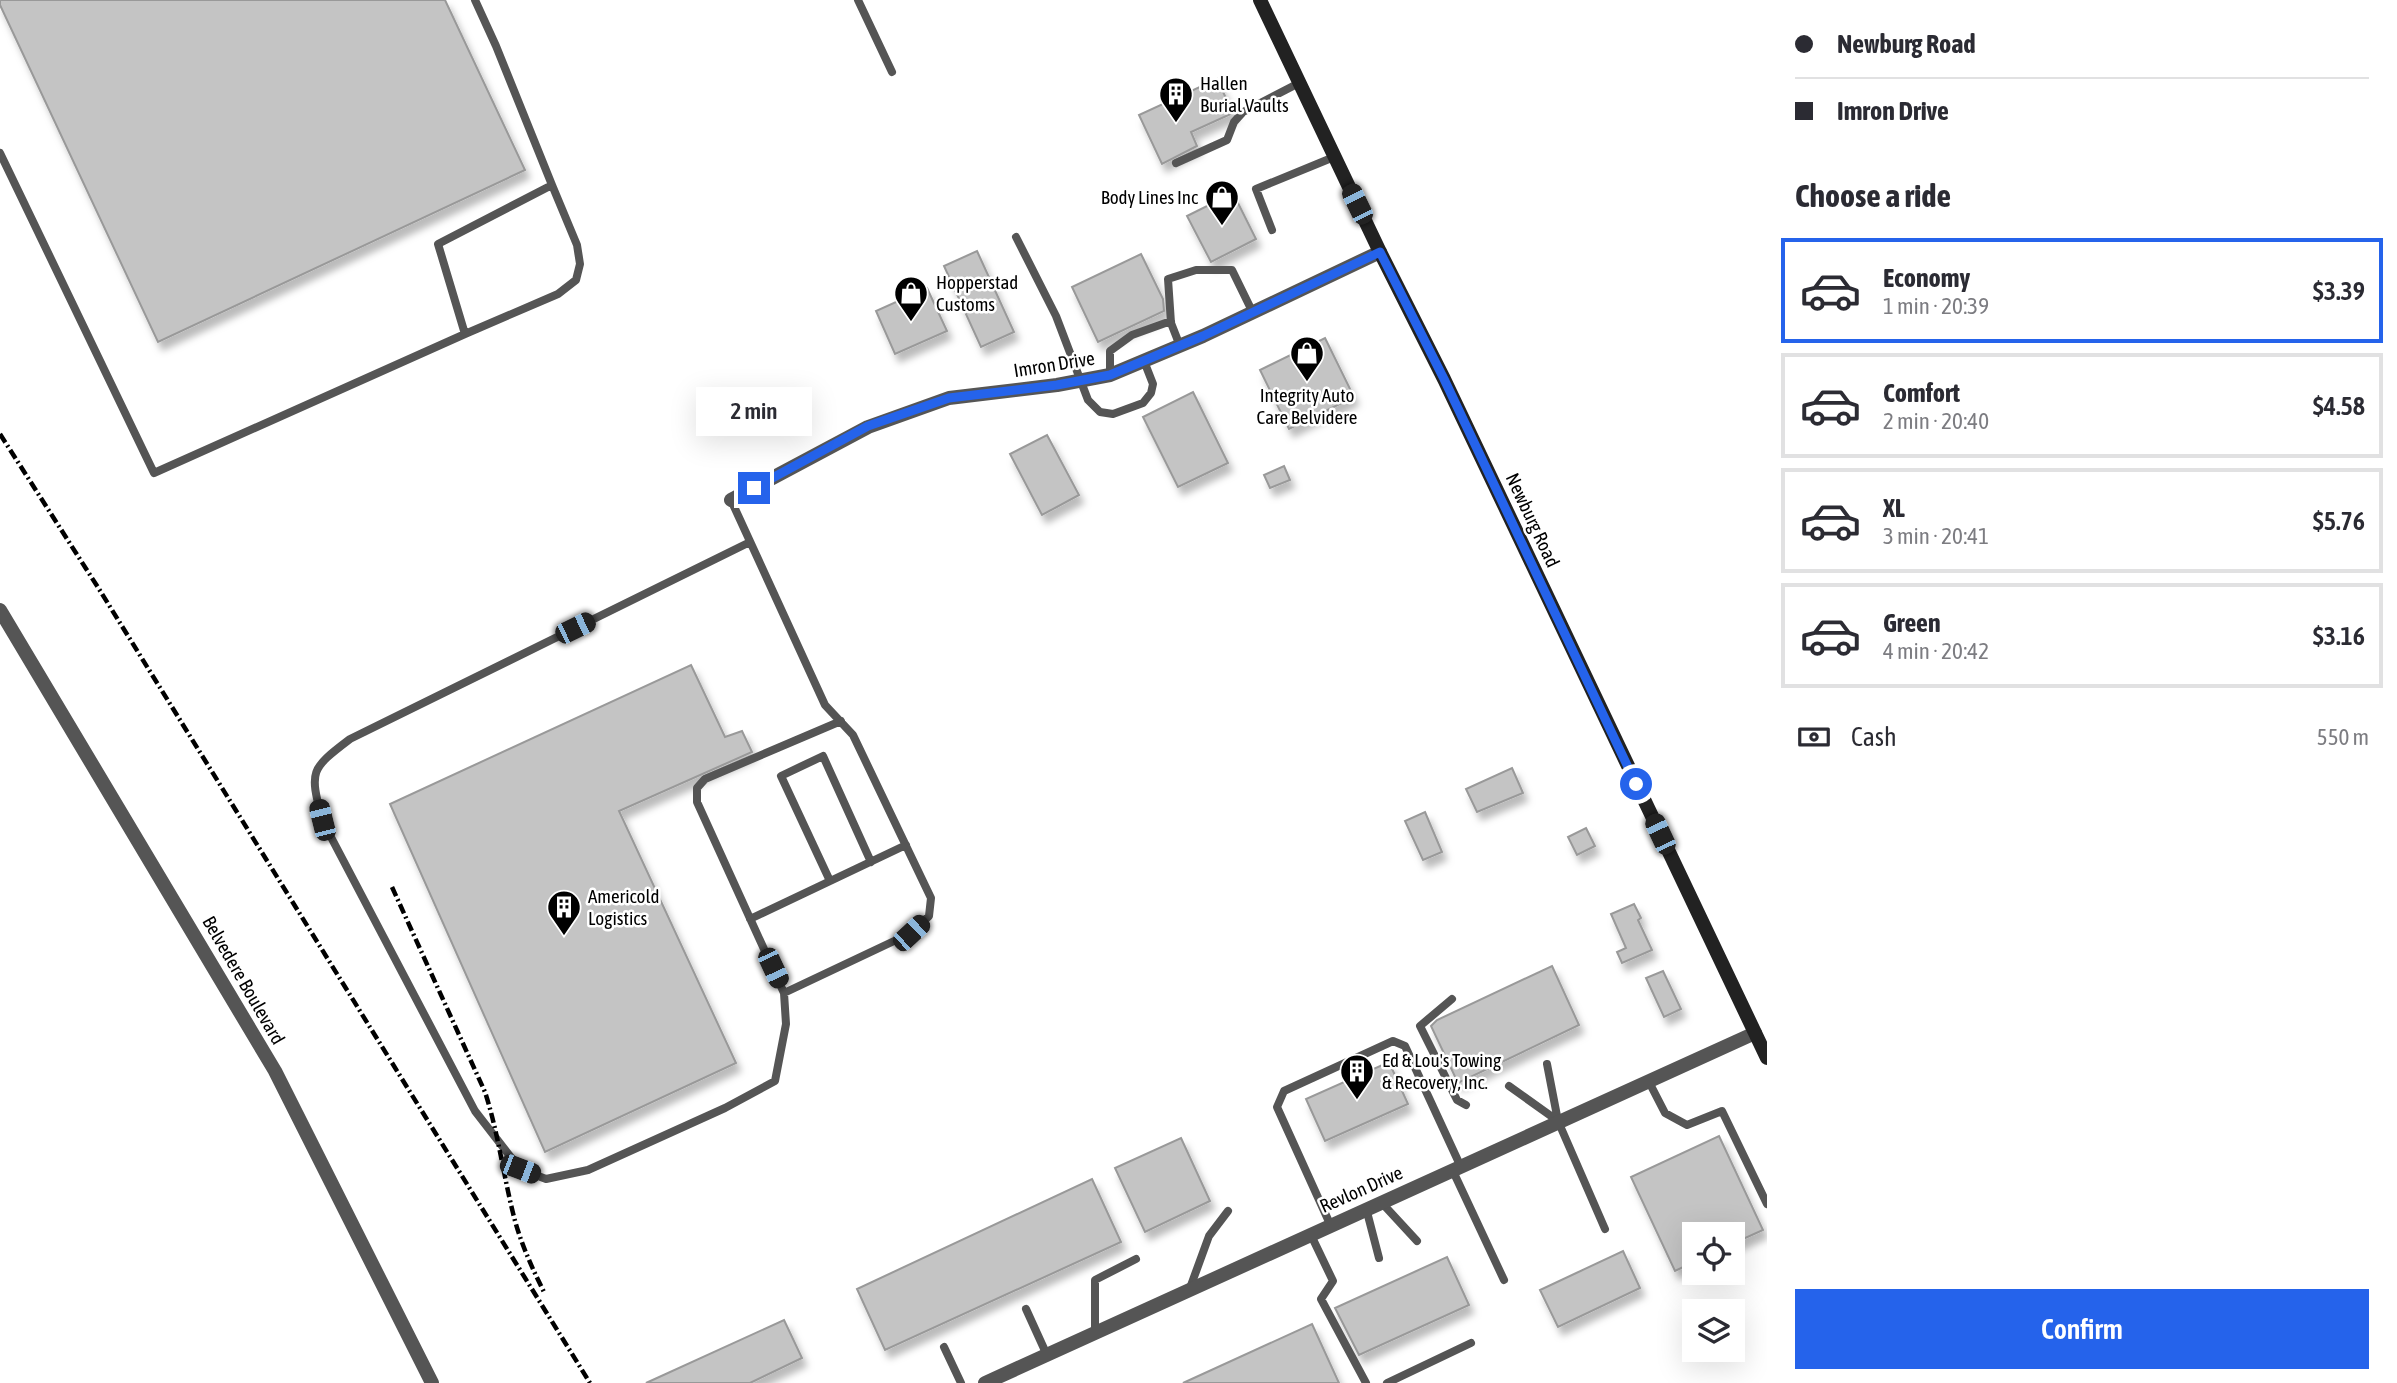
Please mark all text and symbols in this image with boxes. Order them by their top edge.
text: Newburg Road [1837,29,1976,59]
place label: Hallen Burial Vaults [1200,72,1289,116]
building icon: Hallen Burial Vaults [1157,75,1195,124]
text: Imron Drive [1837,96,1949,126]
text: Choose a ride [1795,177,1951,214]
shop icon: Body Lines Inc [1203,178,1241,227]
car [1339,181,1376,227]
place label: Body Lines Inc [1101,186,1199,208]
icon: car [1799,259,1862,322]
text: Economy [1883,263,1970,293]
place label: Hopperstad Customs [936,271,1018,315]
shop icon: Hopperstad Customs [892,274,930,323]
text: $3.39 [2313,276,2365,306]
text: 1 min · 20:39 [1883,293,1989,319]
shop icon: Integrity Auto Care Belvidere [1288,334,1326,383]
street label: Imron Drive [1012,347,1096,381]
icon: car [1799,374,1862,437]
text: Comfort [1883,378,1960,408]
place label: Integrity Auto Care Belvidere [1257,384,1357,428]
callout: 2 min [696,386,812,435]
text: $4.58 [2313,391,2365,421]
text: 2 min [731,398,777,424]
text: 2 min · 20:40 [1883,408,1989,434]
street label: Newburg Road [1502,469,1564,571]
route end [738,472,770,504]
icon: car [1799,489,1862,552]
text: XL [1883,493,1905,523]
text: $5.76 [2313,506,2365,536]
text: 3 min · 20:41 [1883,523,1989,549]
icon: car [1799,604,1862,667]
text: Green [1883,608,1941,638]
car [552,609,599,647]
text: $3.16 [2313,621,2365,651]
text: 4 min · 20:42 [1883,638,1989,664]
icon: cash [1795,718,1833,756]
text: Cash [1851,722,1897,752]
text: 550 m [2317,724,2369,750]
route start [1620,768,1652,800]
car [307,797,338,843]
car [1642,811,1679,857]
place label: Americold Logistics [588,885,659,929]
building icon: Americold Logistics [545,888,583,937]
car [889,911,934,955]
street label: Belvedere Boulevard [198,912,290,1048]
car [755,945,792,991]
place label: Ed & Lou's Towing & Recovery, Inc. [1382,1049,1502,1093]
building icon: Ed & Lou's Towing & Recovery, Inc. [1338,1052,1376,1101]
car [497,1152,544,1186]
street label: Revlon Drive [1316,1161,1406,1217]
map controls [1682,1222,1745,1362]
button: locate [1682,1222,1745,1285]
button: Confirm [1795,1289,2369,1369]
button: layers [1682,1299,1745,1362]

